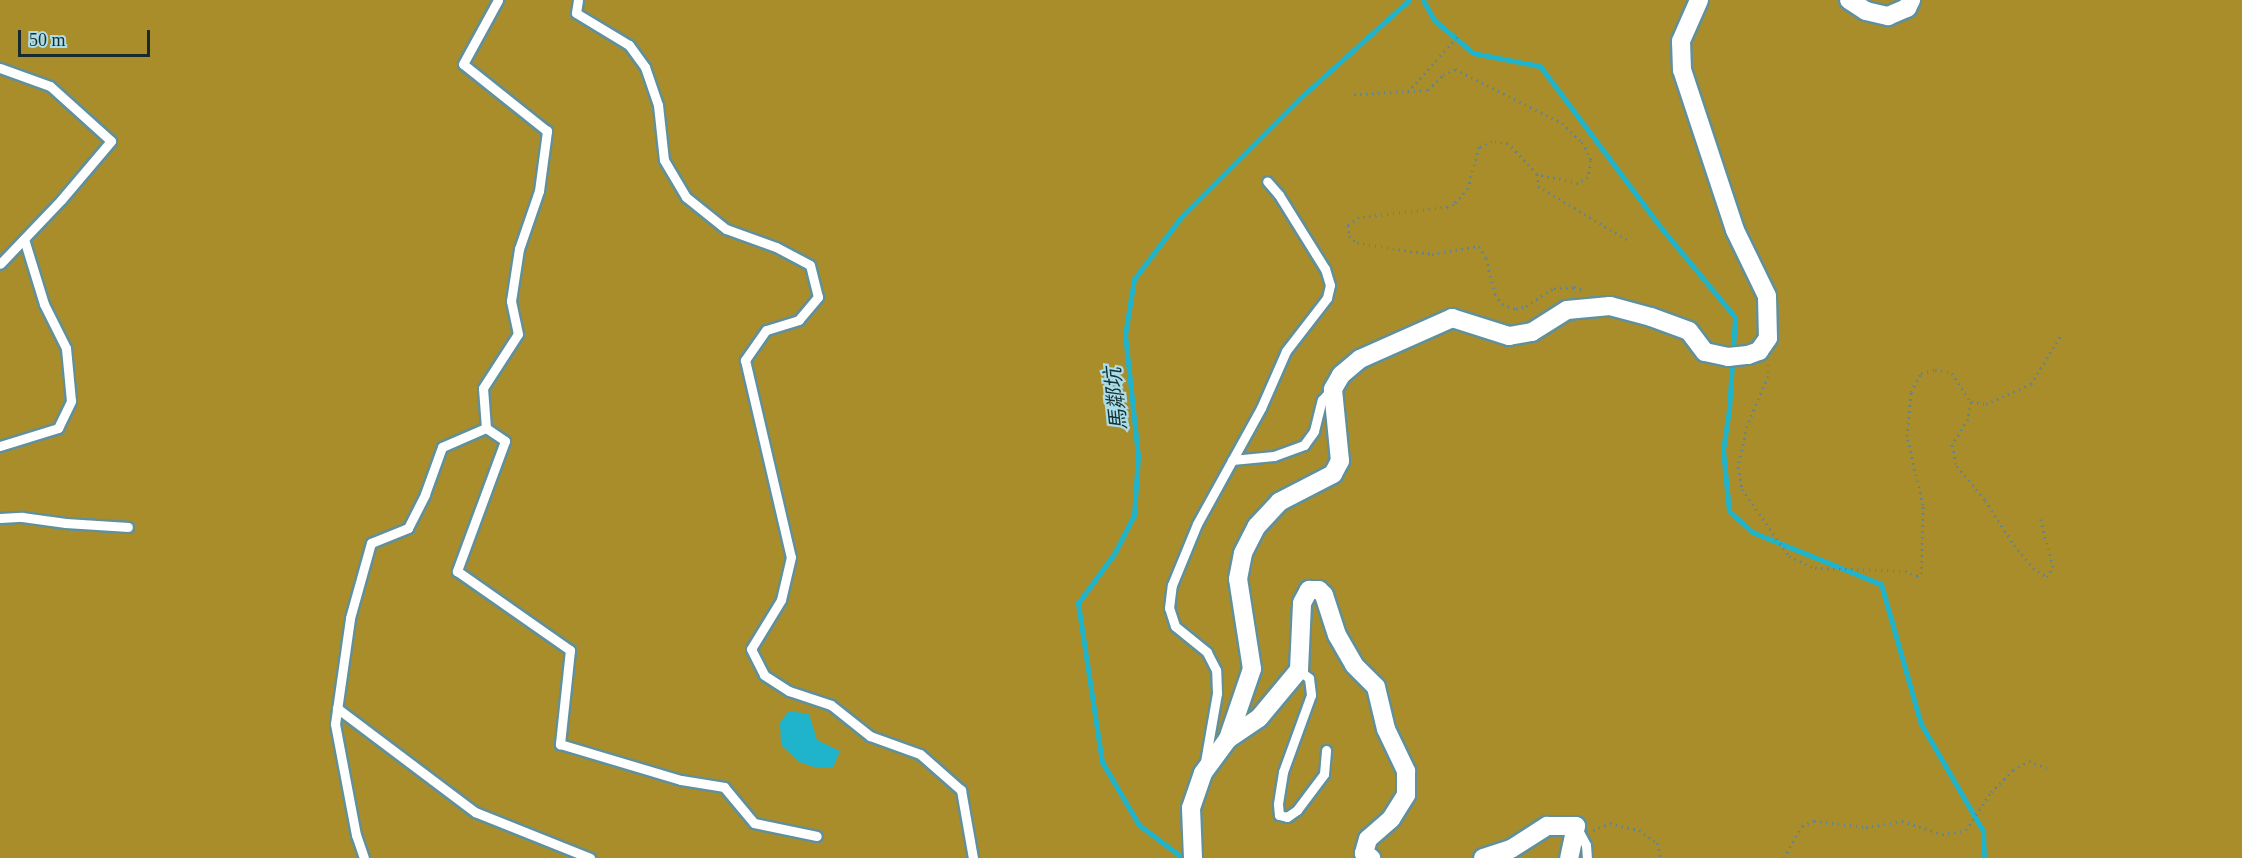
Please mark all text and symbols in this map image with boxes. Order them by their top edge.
scale bar [21,18,153,56]
text: 50 m [29,30,66,50]
water label: 馬鄰坑 [1100,366,1132,432]

